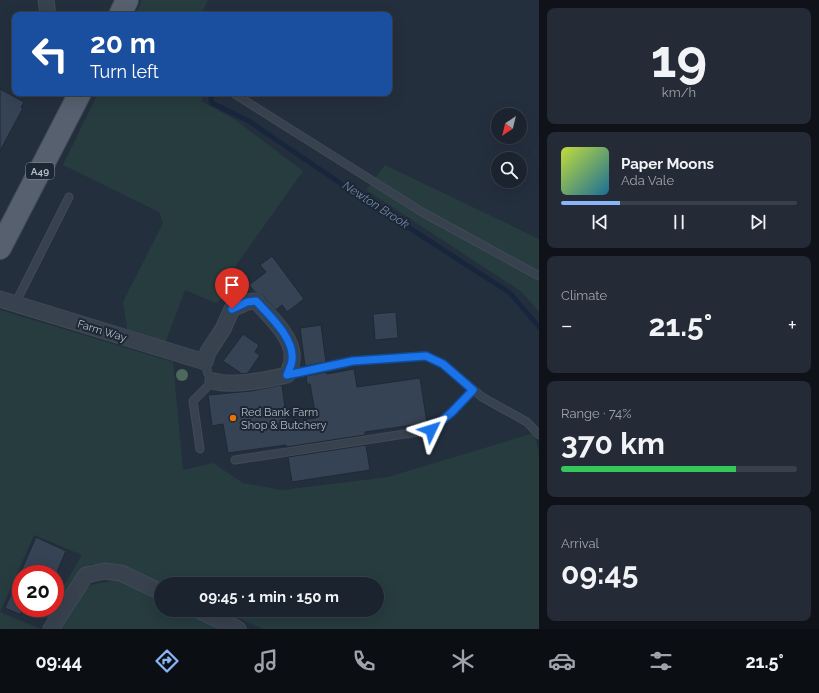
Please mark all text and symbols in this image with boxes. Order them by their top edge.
text: 20 m [90,27,156,60]
icon: left [24,28,76,80]
text: 19 [651,28,707,89]
text: Turn left [90,61,159,82]
text: km/h [662,85,696,100]
north arrow [491,108,527,144]
map controls [491,108,527,188]
button: search [491,152,527,188]
text: Paper Moons [621,155,714,173]
road number: A49 [26,163,54,179]
text: Ada Vale [621,173,674,188]
water label: Newton Brook [340,178,412,232]
icon: previous [589,211,611,233]
icon: pause [668,211,690,233]
icon: next [747,211,769,233]
pin [215,268,249,309]
icon: arrive [221,274,243,296]
text: Climate [561,288,607,303]
text: 21.5° [649,308,712,343]
text: − [561,312,573,338]
text: + [788,312,797,338]
street label: Farm Way [76,317,128,345]
place label: Red Bank Farm Shop & Butchery [241,406,327,432]
text: Range · 74% [561,406,631,421]
position arrow [410,409,452,451]
marker: Red Bank Farm Shop & Butchery [228,413,238,423]
text: 370 km [561,426,665,461]
text: Arrival [561,536,599,551]
text: 09:45 [561,556,638,591]
speed limit sign: 20 [12,565,64,617]
text: 09:45 · 1 min · 150 m [199,588,339,606]
icon: directions [153,647,181,675]
icon: music [252,647,280,675]
icon: phone [350,647,378,675]
icon: climate [449,647,477,675]
icon: car [548,647,576,675]
icon: filters [647,647,675,675]
text: 09:44 [35,651,82,672]
text: 21.5° [745,651,784,672]

